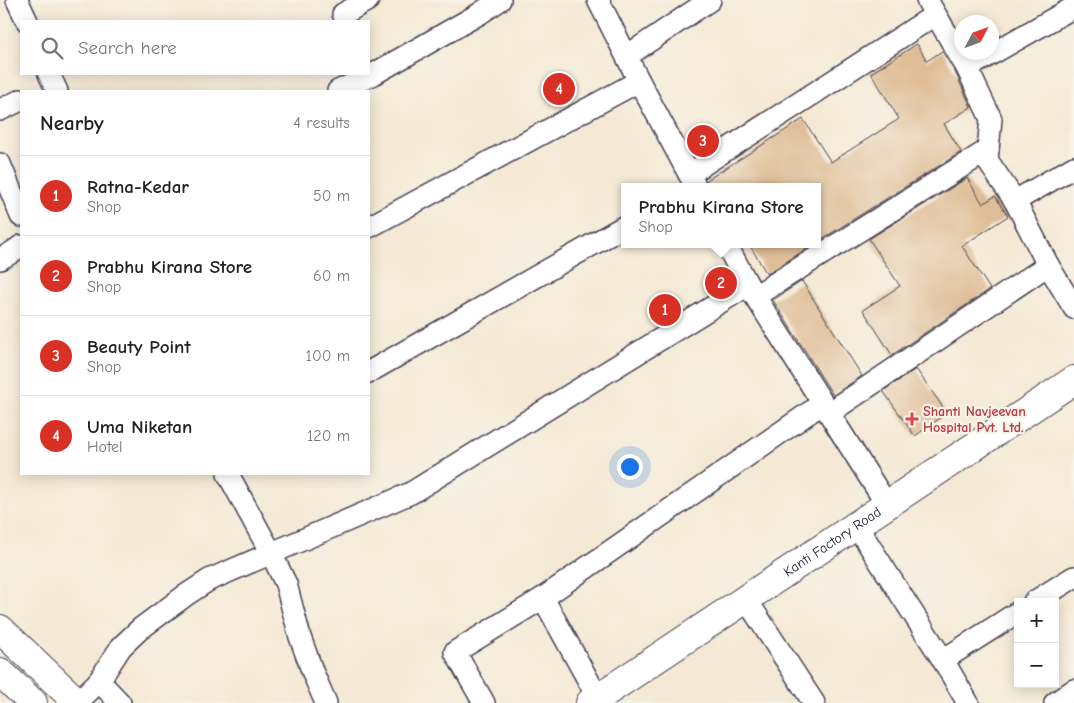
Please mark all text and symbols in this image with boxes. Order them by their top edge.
north arrow [954,15,999,60]
search box [20,20,370,75]
icon: search [38,34,66,62]
text: Search here [78,37,177,59]
pin: 4 [543,70,575,108]
text: Nearby [40,111,104,135]
text: 4 results [293,114,350,132]
pin: 3 [687,122,719,160]
text: Ratna-Kedar [87,176,189,198]
popup [621,183,821,248]
text: 1 [53,187,59,205]
text: 50 m [313,187,350,205]
text: Prabhu Kirana Store [638,196,804,218]
text: Shop [87,198,121,216]
text: Shop [638,218,673,236]
text: Prabhu Kirana Store [87,256,252,278]
pin: 2 [705,264,737,302]
text: 2 [52,267,60,285]
text: 60 m [313,267,350,285]
text: Shop [87,278,121,296]
pin: 1 [649,291,681,329]
text: Beauty Point [87,336,191,358]
text: 3 [52,347,60,365]
text: 100 m [306,347,350,365]
text: Shop [87,358,121,376]
place label: Shanti Navjeevan Hospital Pvt. Ltd. [923,403,1026,436]
marker: Shanti Navjeevan Hospital Pvt. Ltd. [905,412,919,426]
text: Uma Niketan [87,416,192,438]
text: 4 [52,427,60,445]
text: 120 m [307,427,350,445]
text: Hotel [87,438,123,456]
your location [617,454,643,480]
street label: Kanti Factory Road [780,503,884,581]
map controls [1014,598,1059,688]
button: + [1014,598,1059,643]
button: − [1014,643,1059,688]

